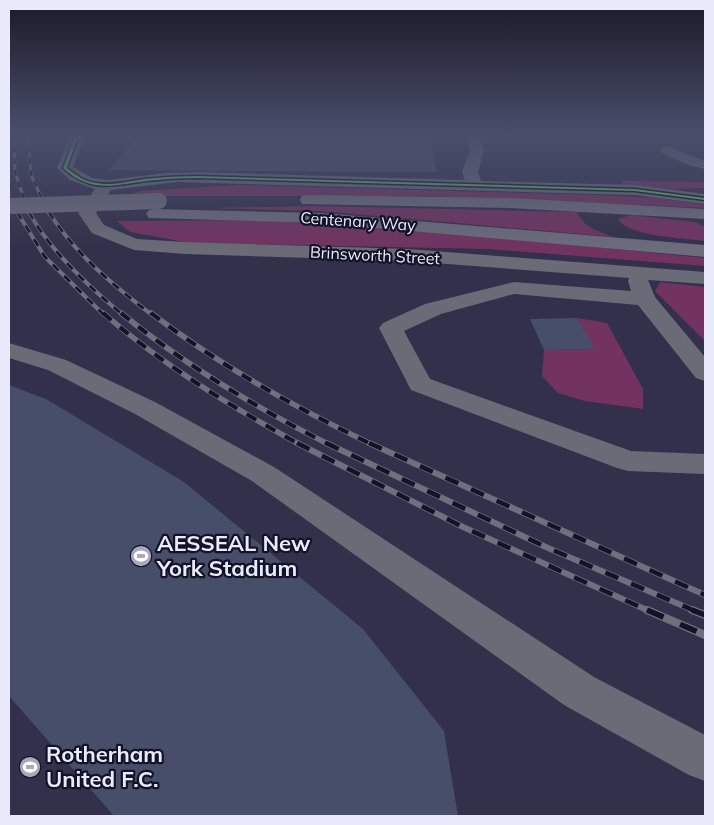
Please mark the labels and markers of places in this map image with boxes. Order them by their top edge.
place label: AESSEAL New York Stadium [156,529,311,582]
sports icon: AESSEAL New York Stadium [129,544,153,568]
place label: Rotherham United F.C. [46,740,163,793]
sports icon: Rotherham United F.C. [18,755,42,779]

